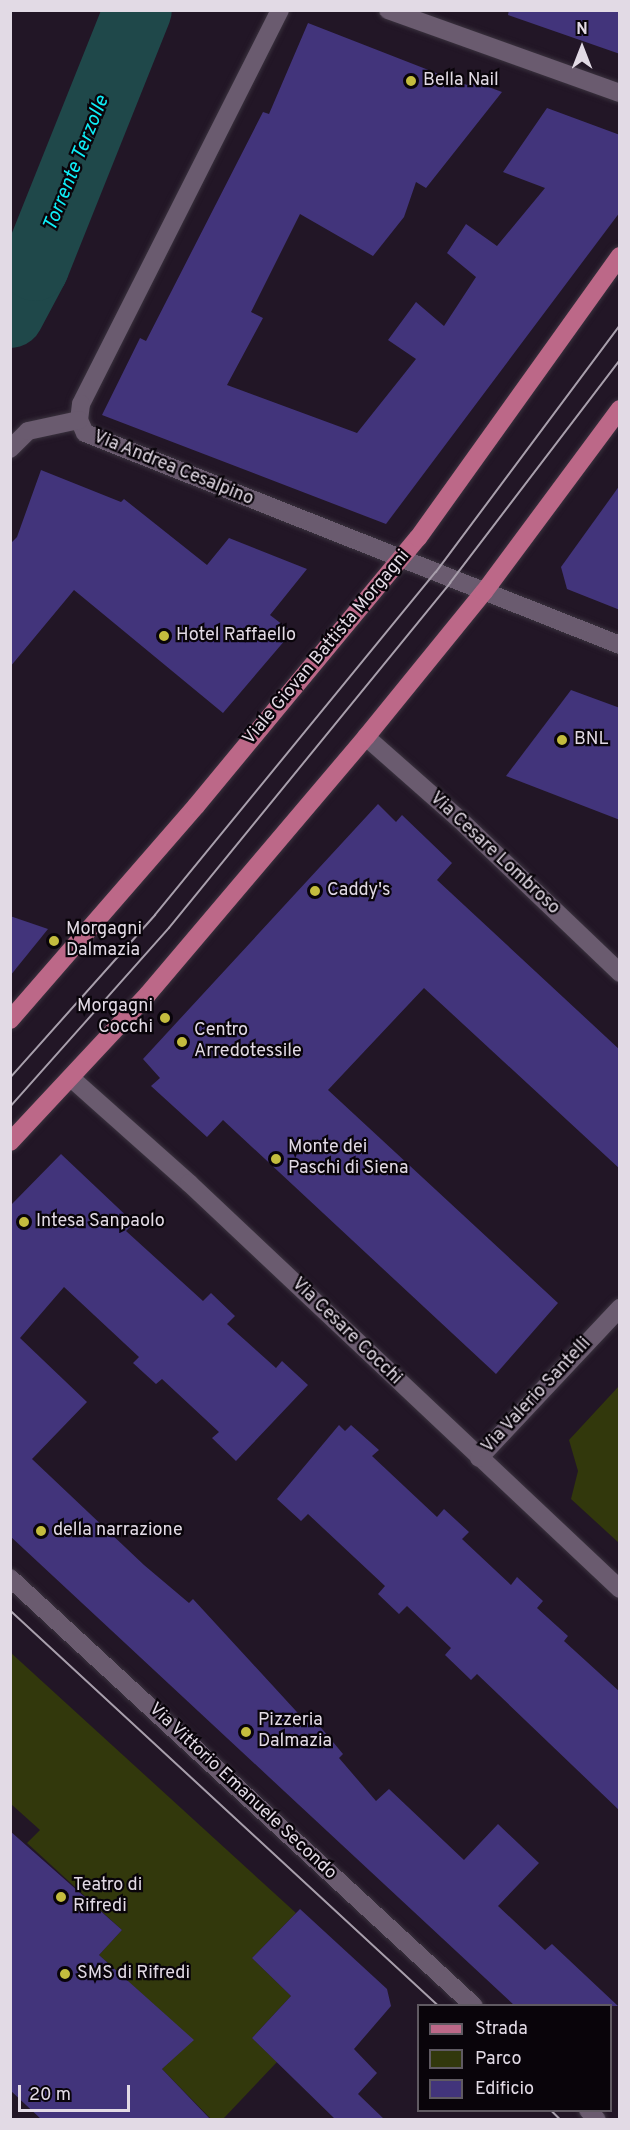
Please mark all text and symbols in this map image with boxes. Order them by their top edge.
north arrow [552,18,612,78]
text: N [576,20,588,40]
place label: Bella Nail [423,70,499,92]
marker: Bella Nail [404,74,418,88]
water label: Torrente Terzolle [39,92,115,236]
street label: Via Andrea Cesalpino [89,427,257,511]
street label: Viale Giovan Battista Morgagni [239,546,415,750]
place label: Hotel Raffaello [176,625,296,647]
marker: Hotel Raffaello [157,629,171,643]
place label: BNL [574,729,608,751]
marker: BNL [555,733,569,747]
street label: Via Cesare Lombroso [425,788,563,920]
place label: Caddy's [327,880,390,902]
marker: Caddy's [308,884,322,898]
place label: Morgagni Dalmazia [66,920,142,962]
marker: Morgagni Dalmazia [47,934,61,948]
place label: Morgagni Cocchi [77,997,153,1040]
marker: Morgagni Cocchi [158,1011,172,1025]
place label: Centro Arredotessile [194,1021,302,1064]
marker: Centro Arredotessile [175,1035,189,1049]
place label: Monte dei Paschi di Siena [288,1138,408,1180]
marker: Monte dei Paschi di Siena [269,1152,283,1166]
place label: Intesa Sanpaolo [36,1211,165,1233]
marker: Intesa Sanpaolo [17,1215,31,1229]
street label: Via Cesare Cocchi [286,1274,406,1390]
street label: Via Valerio Santelli [478,1333,596,1459]
place label: della narrazione [53,1520,183,1542]
marker: della narrazione [34,1524,48,1538]
street label: Via Vittorio Emanuele Secondo [143,1699,341,1885]
place label: Pizzeria Dalmazia [258,1711,332,1754]
marker: Pizzeria Dalmazia [239,1725,253,1739]
place label: Teatro di Rifredi [73,1876,142,1918]
marker: Teatro di Rifredi [54,1890,68,1904]
place label: SMS di Rifredi [77,1963,190,1985]
marker: SMS di Rifredi [58,1967,72,1981]
legend [417,2004,612,2112]
text: Strada [475,2018,528,2041]
text: Parco [475,2048,521,2071]
scale bar [21,2073,134,2111]
text: Edificio [475,2078,534,2101]
text: 20 m [29,2084,71,2107]

